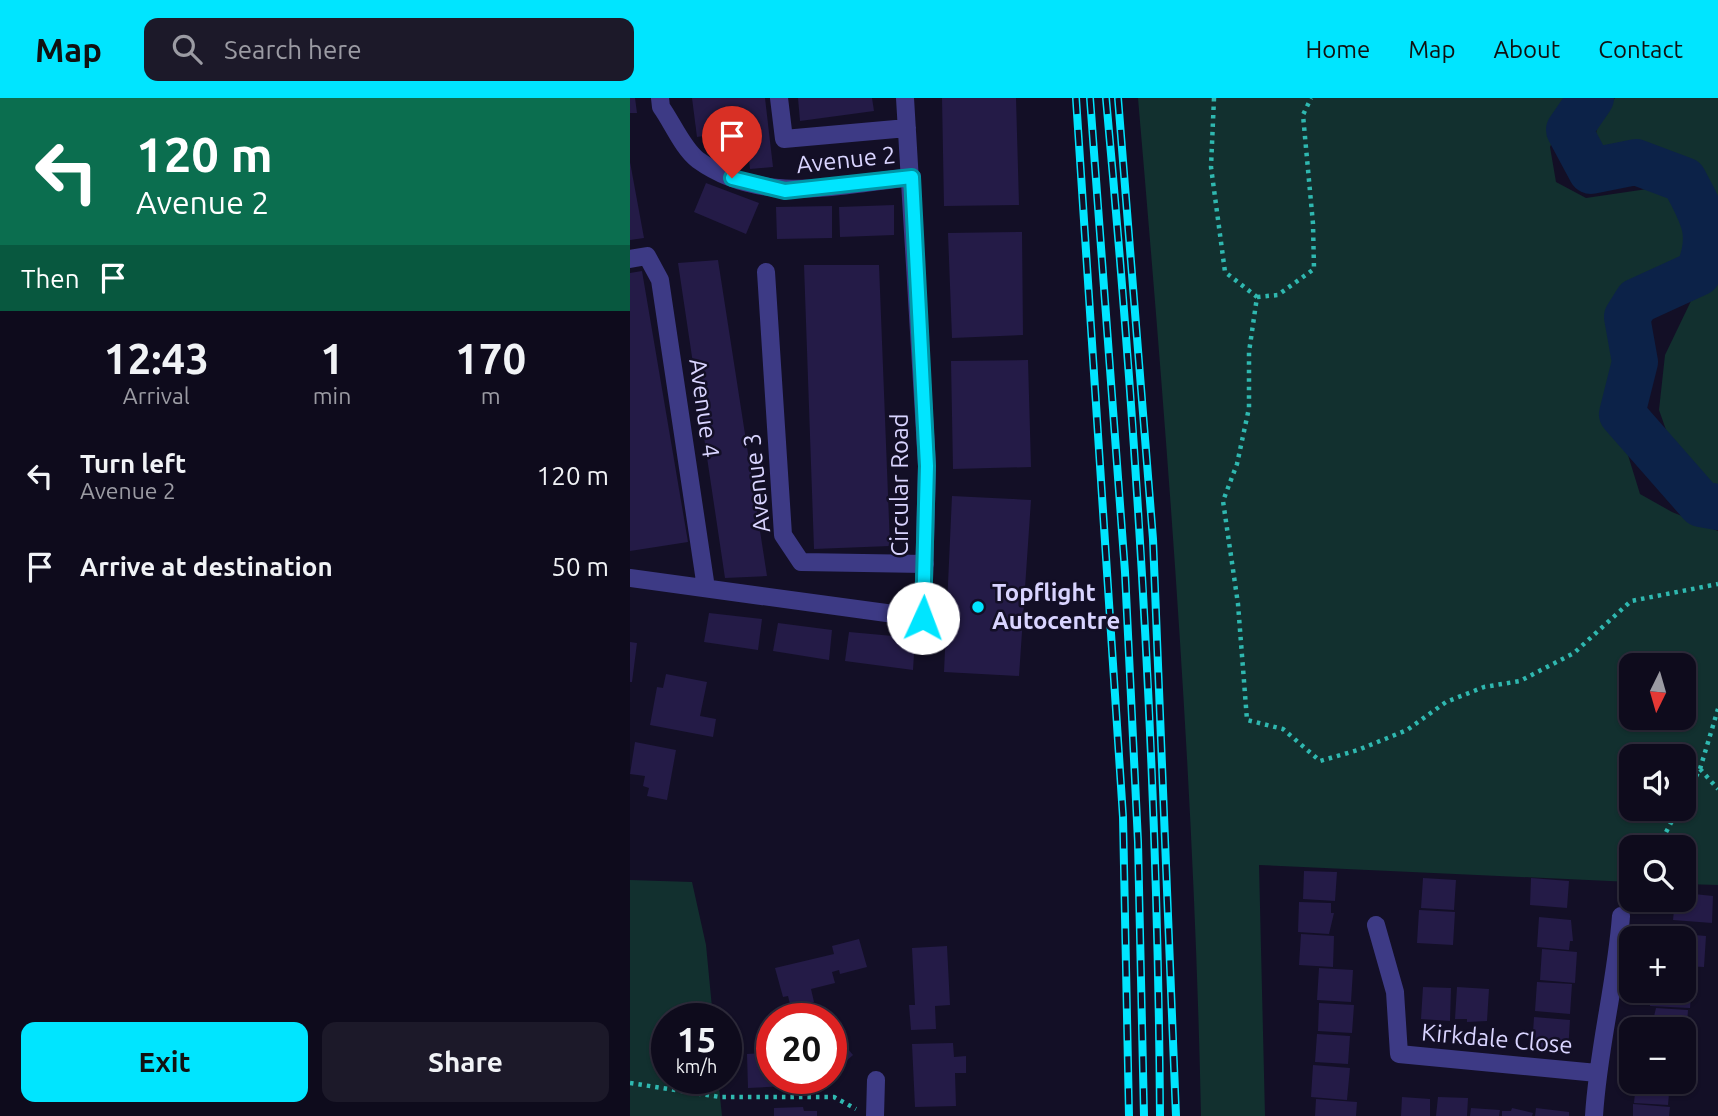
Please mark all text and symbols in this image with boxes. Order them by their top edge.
search box [144,18,634,81]
icon: search [168,30,206,68]
text: Map [35,31,102,68]
text: Search here [224,35,362,64]
text: Home [1305,36,1370,63]
text: Map [1408,36,1455,63]
text: About [1493,36,1560,63]
text: Contact [1598,36,1683,63]
pin [702,106,762,178]
icon: arrive [713,117,751,155]
icon: left [21,126,112,217]
text: 120 m [136,126,273,181]
street label: Avenue 2 [795,141,897,178]
text: Avenue 2 [136,184,269,220]
icon: arrive [94,259,132,297]
text: Then [21,264,80,293]
text: 12:43 [104,335,209,382]
text: 1 [320,335,344,382]
text: 170 [455,335,526,382]
street label: Avenue 4 [684,357,725,459]
text: Arrival [123,383,190,408]
text: min [313,383,351,408]
text: m [481,383,501,408]
street label: Circular Road [886,413,913,557]
street label: Avenue 3 [738,432,775,534]
text: Turn left [80,449,186,478]
icon: left [21,457,59,495]
text: 120 m [537,461,609,490]
text: Avenue 2 [80,478,176,503]
icon: arrive [21,548,59,586]
text: Arrive at destination [80,552,333,581]
text: 50 m [551,552,609,581]
place label: Topflight Autocentre [992,579,1120,634]
position arrow [886,581,960,655]
marker: Topflight Autocentre [970,599,986,615]
north arrow [1619,653,1696,730]
map controls [1619,653,1696,1094]
button: sound [1619,744,1696,821]
button: search [1619,835,1696,912]
button: + [1619,926,1696,1003]
speed limit sign: 20 [756,1003,847,1094]
button: − [1619,1017,1696,1094]
street label: Kirkdale Close [1420,1018,1574,1059]
text: 15 [677,1019,716,1059]
button: Exit [21,1022,308,1102]
button: Share [322,1022,609,1102]
text: km/h [676,1056,717,1076]

